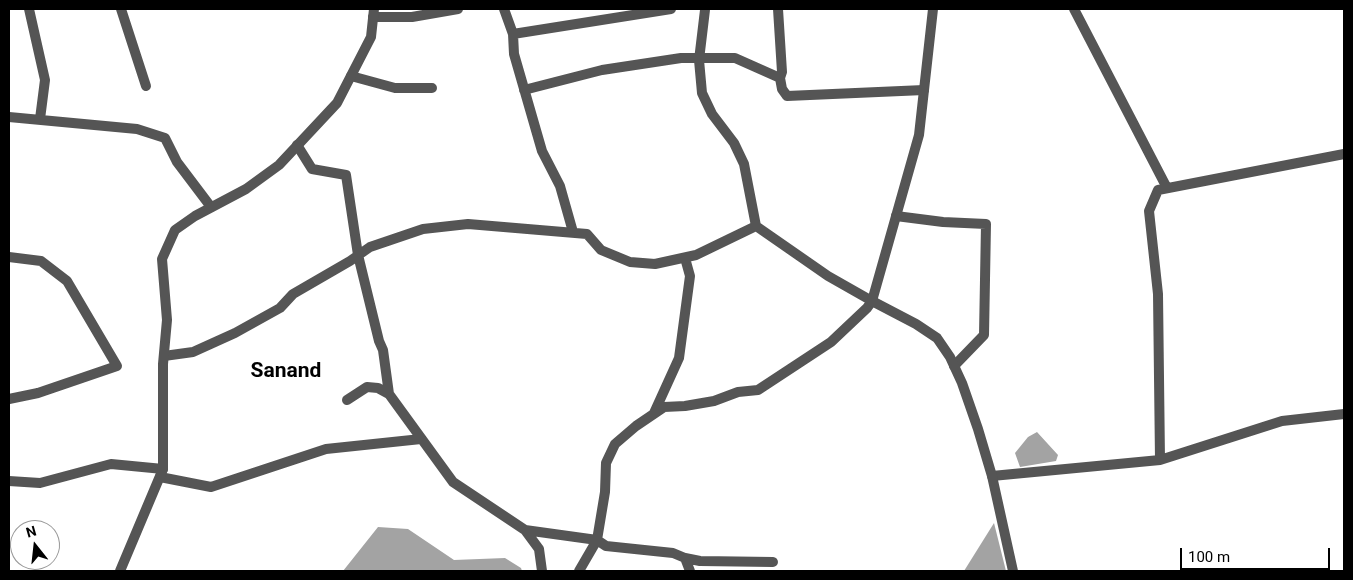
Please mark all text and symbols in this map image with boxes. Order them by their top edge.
district label: Sanand [251,359,321,385]
north arrow [10,520,60,570]
text: N [24,522,38,541]
scale bar [1183,538,1333,570]
text: 100 m [1188,548,1230,566]

